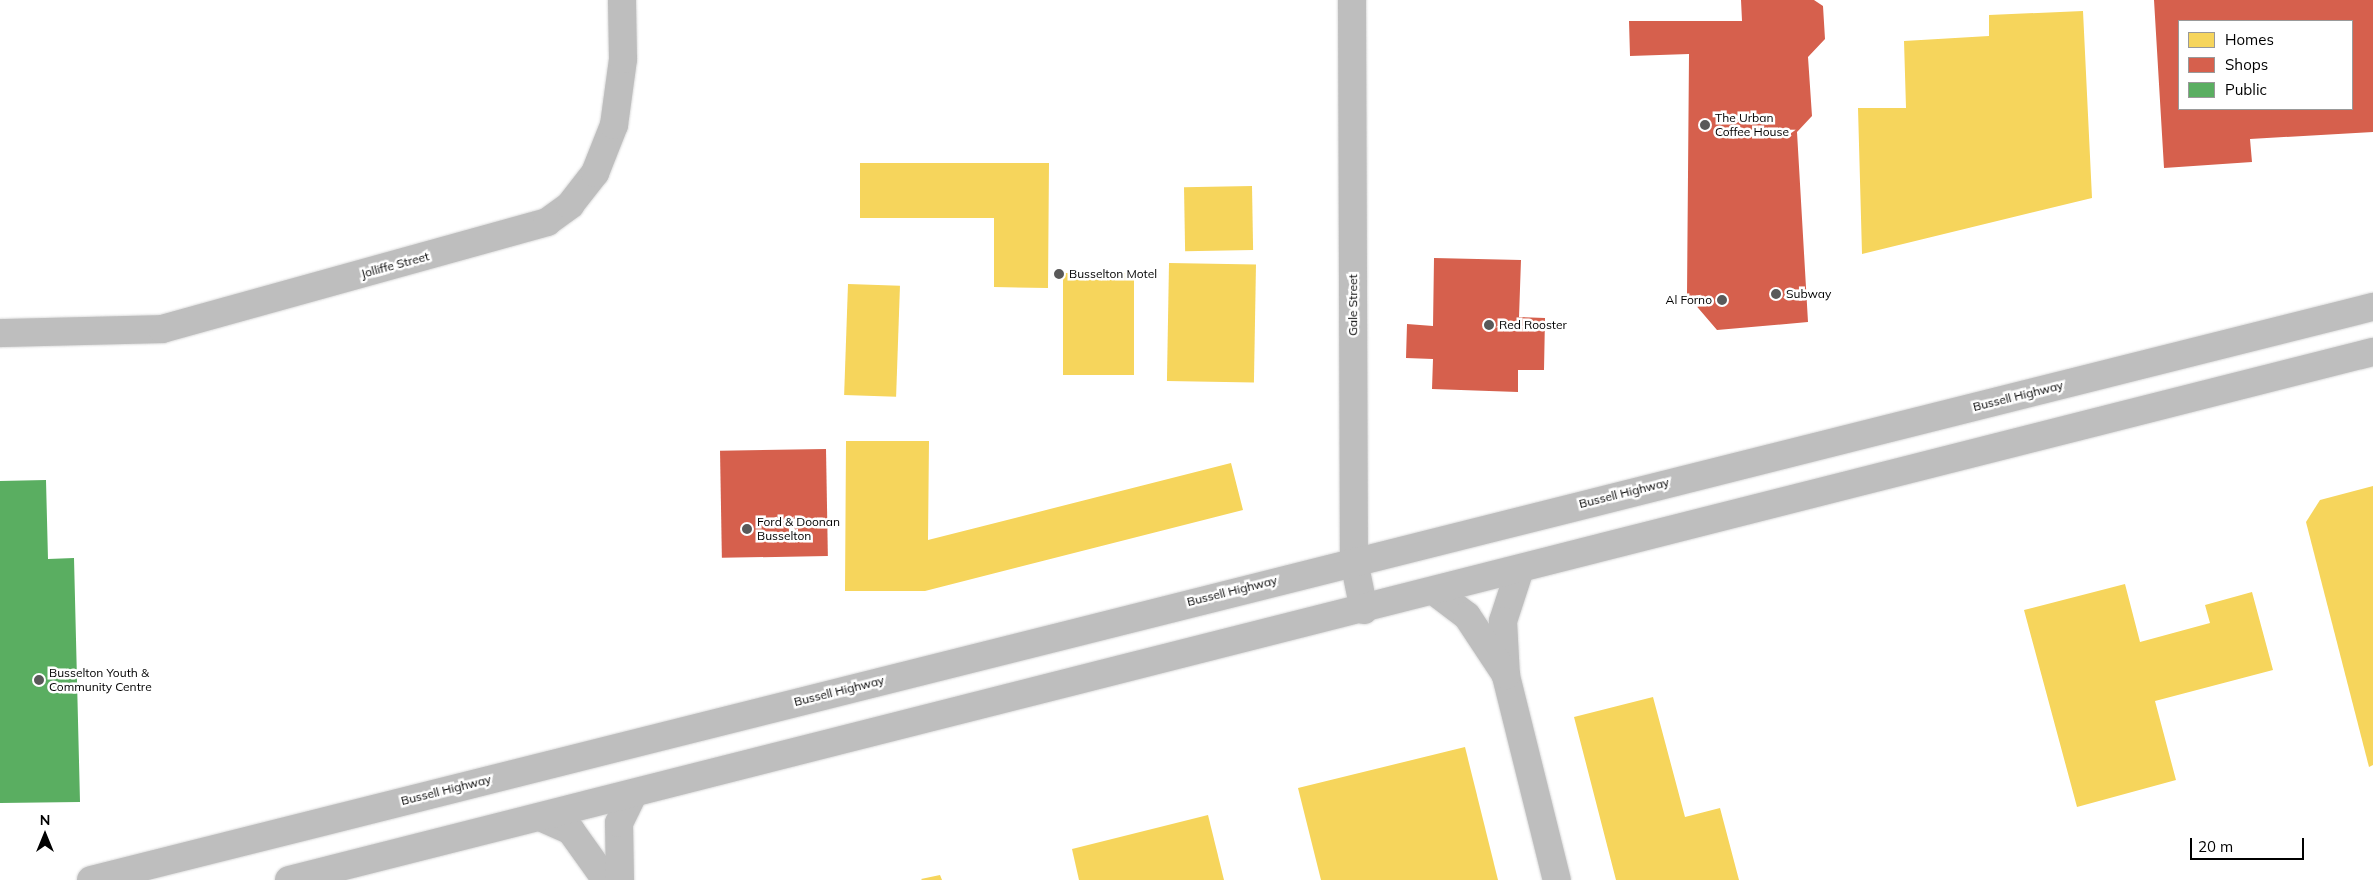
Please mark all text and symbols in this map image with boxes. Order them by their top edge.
legend [2178,20,2353,110]
text: Homes [2225,30,2274,49]
text: Shops [2225,55,2268,74]
text: Public [2225,80,2267,99]
place label: The Urban Coffee House [1715,111,1789,139]
marker: The Urban Coffee House [1699,119,1711,131]
street label: Jolliffe Street [359,249,431,281]
place label: Busselton Motel [1069,267,1157,281]
marker: Busselton Motel [1053,268,1065,280]
street label: Gale Street [1346,274,1360,336]
place label: Subway [1786,287,1831,301]
marker: Subway [1770,288,1782,300]
place label: Al Forno [1666,293,1712,307]
marker: Al Forno [1716,294,1728,306]
place label: Red Rooster [1499,318,1567,332]
marker: Red Rooster [1483,319,1495,331]
street label: Bussell Highway [1971,378,2065,414]
street label: Bussell Highway [1577,475,1671,511]
place label: Ford & Doonan Busselton [757,515,840,543]
marker: Ford & Doonan Busselton [741,523,753,535]
street label: Bussell Highway [1185,573,1279,609]
place label: Busselton Youth & Community Centre [49,666,152,694]
street label: Bussell Highway [792,673,886,709]
marker: Busselton Youth & Community Centre [33,674,45,686]
street label: Bussell Highway [399,772,493,808]
north arrow [20,810,70,860]
text: N [40,811,50,829]
scale bar [2193,828,2307,860]
text: 20 m [2198,837,2233,856]

